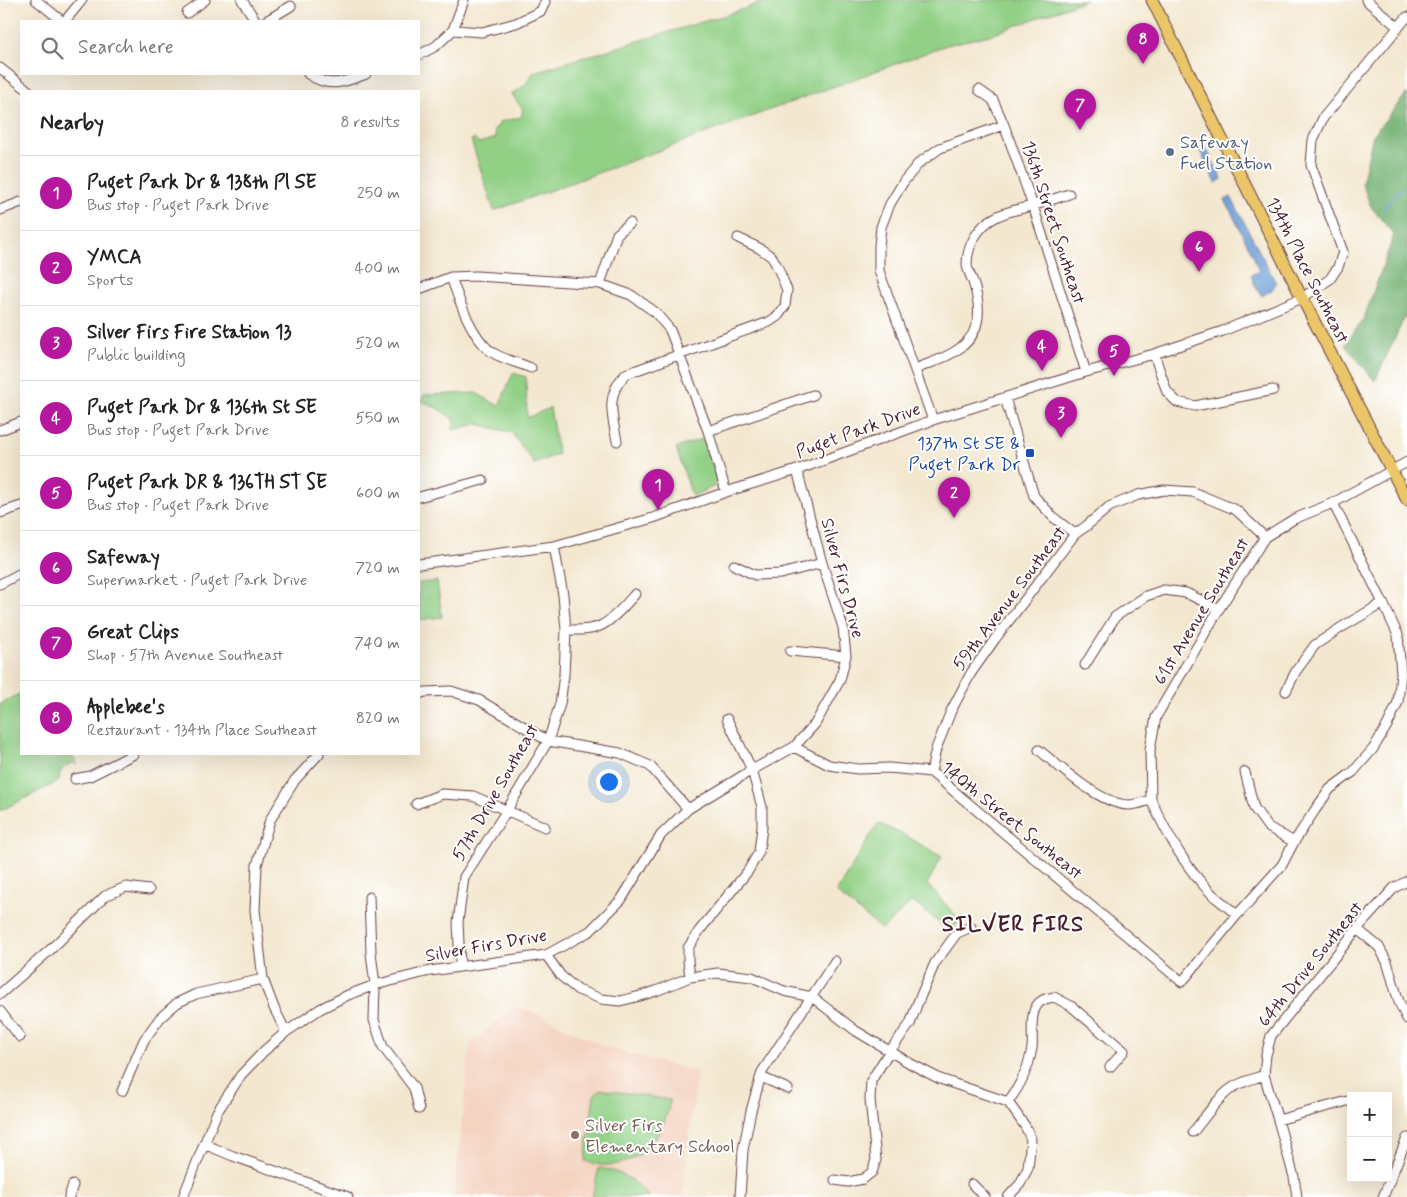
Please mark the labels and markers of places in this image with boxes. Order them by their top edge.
pin: 8 [1127,23,1159,64]
pin: 7 [1064,89,1096,130]
place label: Safeway Fuel Station [1180,131,1272,176]
marker: Safeway Fuel Station [1164,146,1176,158]
pin: 6 [1183,231,1215,272]
pin: 4 [1026,330,1058,371]
pin: 5 [1098,335,1130,376]
pin: 3 [1045,397,1077,438]
place label: 137th St SE & Puget Park Dr [909,432,1021,479]
marker: 137th St SE & Puget Park Dr [1024,447,1036,459]
pin: 1 [642,469,674,510]
pin: 2 [938,477,970,518]
place label: Silver Firs Elementary School [585,1114,735,1159]
marker: Silver Firs Elementary School [569,1129,581,1141]

